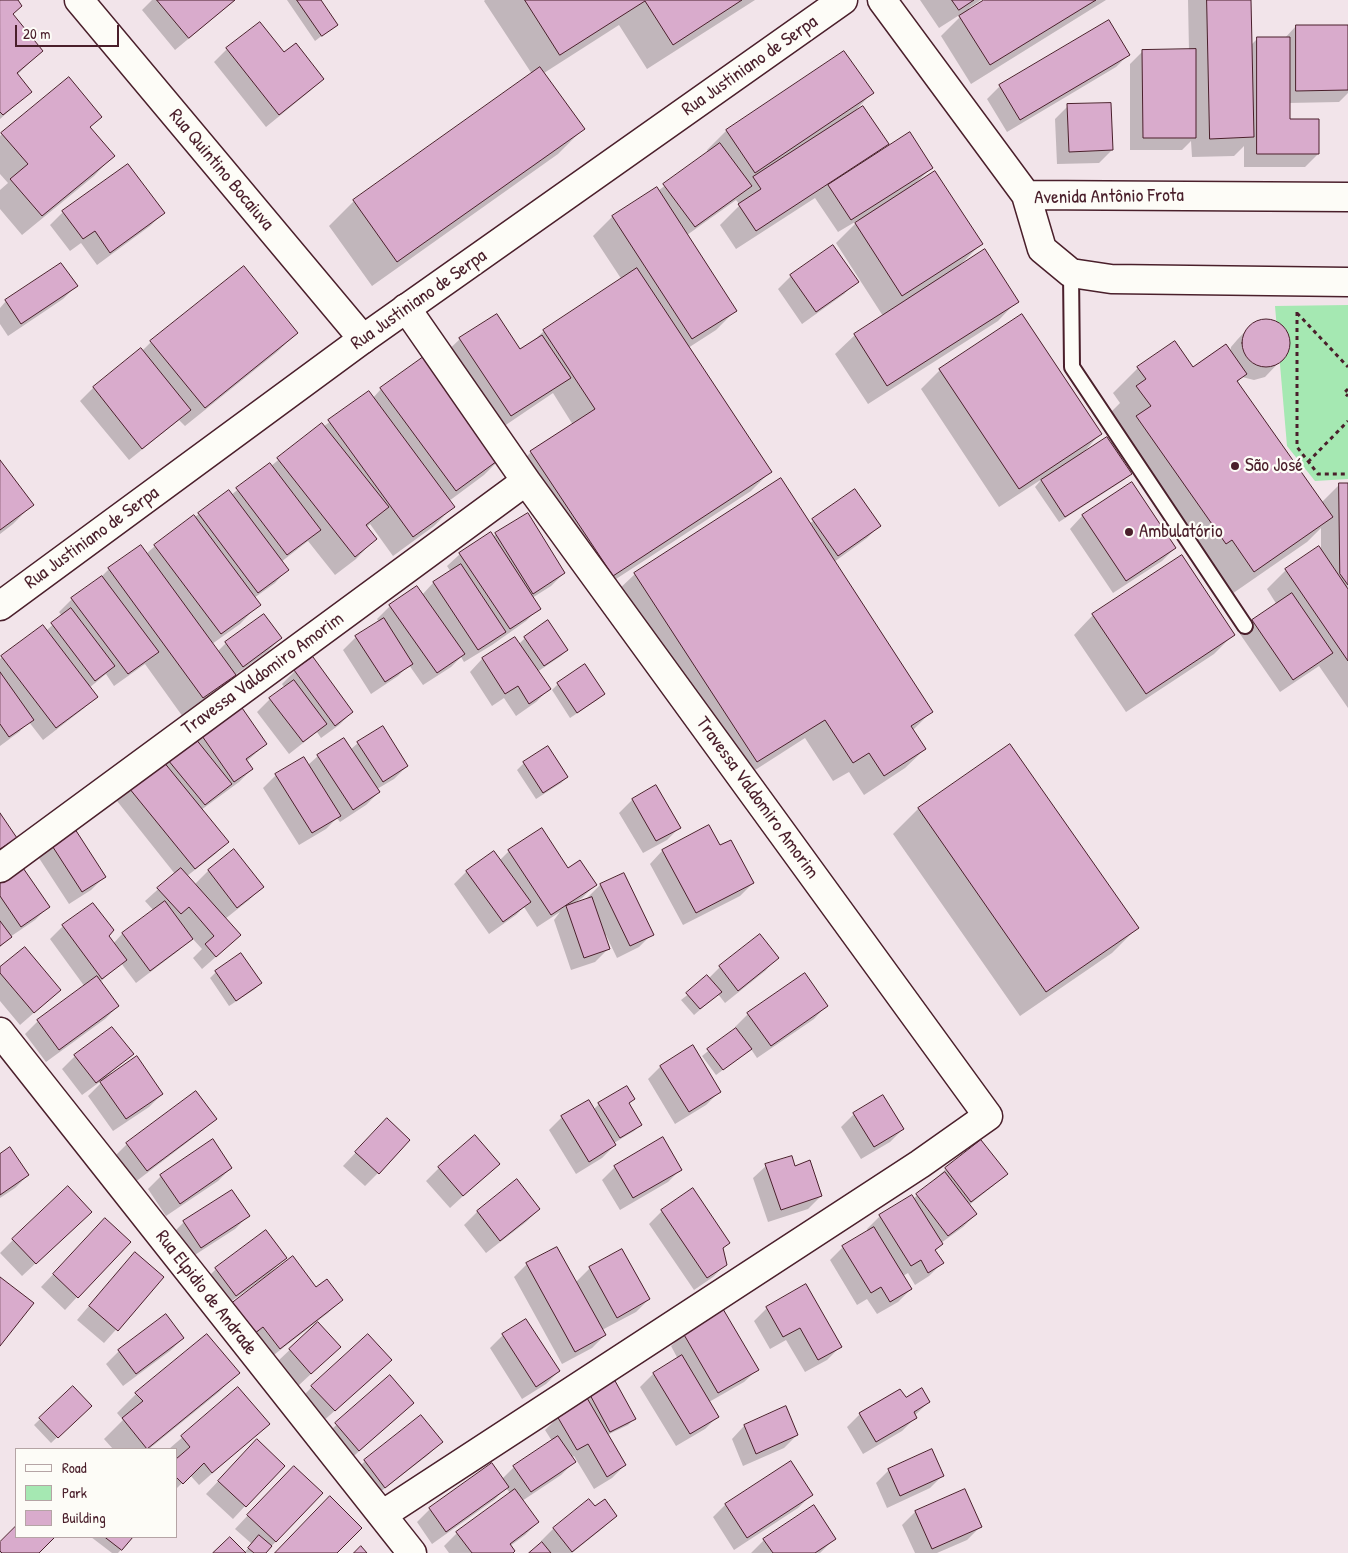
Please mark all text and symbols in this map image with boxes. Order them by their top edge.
street label: Rua Justiniano de Serpa [678,11,822,121]
scale bar [18,15,121,47]
text: 20 m [23,23,50,44]
street label: Rua Quintino Bocaiuva [164,105,278,235]
street label: Avenida Antônio Frota [1034,184,1184,210]
street label: Rua Justiniano de Serpa [347,245,491,355]
place label: São José [1245,455,1303,477]
marker: São José [1229,460,1241,472]
street label: Rua Justiniano de Serpa [20,482,164,594]
place label: Ambulatório [1139,521,1223,543]
marker: Ambulatório [1123,526,1135,538]
street label: Travessa Valdomiro Amorim [178,608,348,740]
street label: Travessa Valdomiro Amorim [691,713,823,883]
street label: Rua Elpidio de Andrade [150,1226,262,1360]
legend [15,1448,178,1538]
text: Road [62,1457,87,1478]
text: Park [62,1482,87,1503]
text: Building [62,1507,106,1528]

